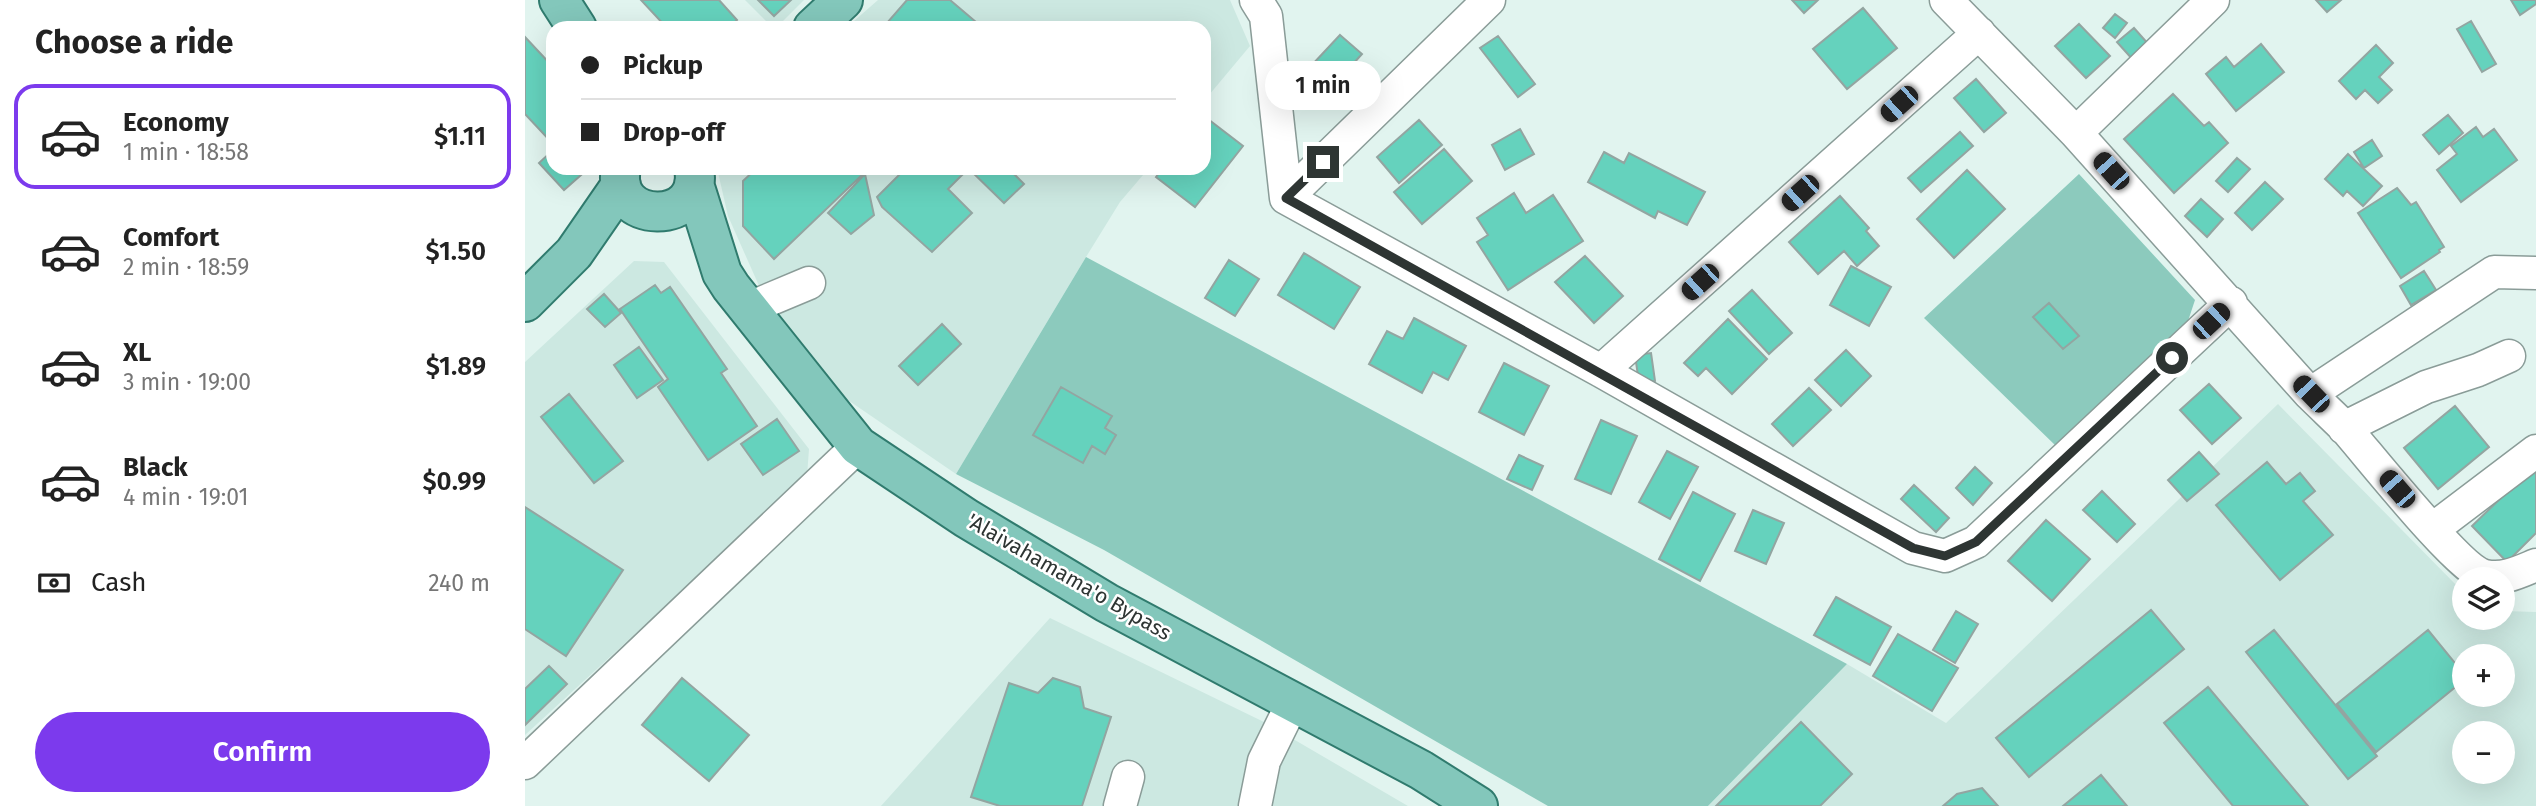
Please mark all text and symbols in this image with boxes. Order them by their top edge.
text: Choose a ride [35,23,233,61]
text: Pickup [623,50,703,81]
callout: 1 min [1265,60,1381,110]
text: 1 min [1295,71,1351,99]
car [1877,82,1922,126]
icon: car [39,105,102,168]
text: Economy [123,107,229,138]
text: Drop-off [623,117,725,148]
text: $1.11 [434,121,486,152]
text: 1 min · 18:58 [123,138,249,166]
route end [1307,146,1339,178]
car [2090,148,2133,194]
car [1778,171,1823,215]
icon: car [39,220,102,283]
text: Comfort [123,222,219,253]
text: $1.50 [426,236,486,267]
text: 2 min · 18:59 [123,253,249,281]
car [1678,260,1723,304]
car [2189,299,2234,343]
icon: car [39,335,102,398]
text: XL [123,337,151,368]
route start [2156,342,2188,374]
text: $1.89 [426,351,486,382]
text: 3 min · 19:00 [123,368,251,396]
car [2289,372,2334,416]
icon: car [39,450,102,513]
text: Black [123,452,188,483]
text: $0.99 [422,466,486,497]
car [2376,466,2419,512]
text: 4 min · 19:01 [123,483,249,511]
street label: 'Alaivahamama'o Bypass [962,508,1176,646]
icon: cash [35,564,73,602]
text: Cash [91,567,147,598]
map controls [2452,567,2515,784]
button: layers [2452,567,2515,630]
text: 240 m [428,569,490,597]
button: + [2452,644,2515,707]
button: Confirm [35,712,490,792]
button: − [2452,721,2515,784]

